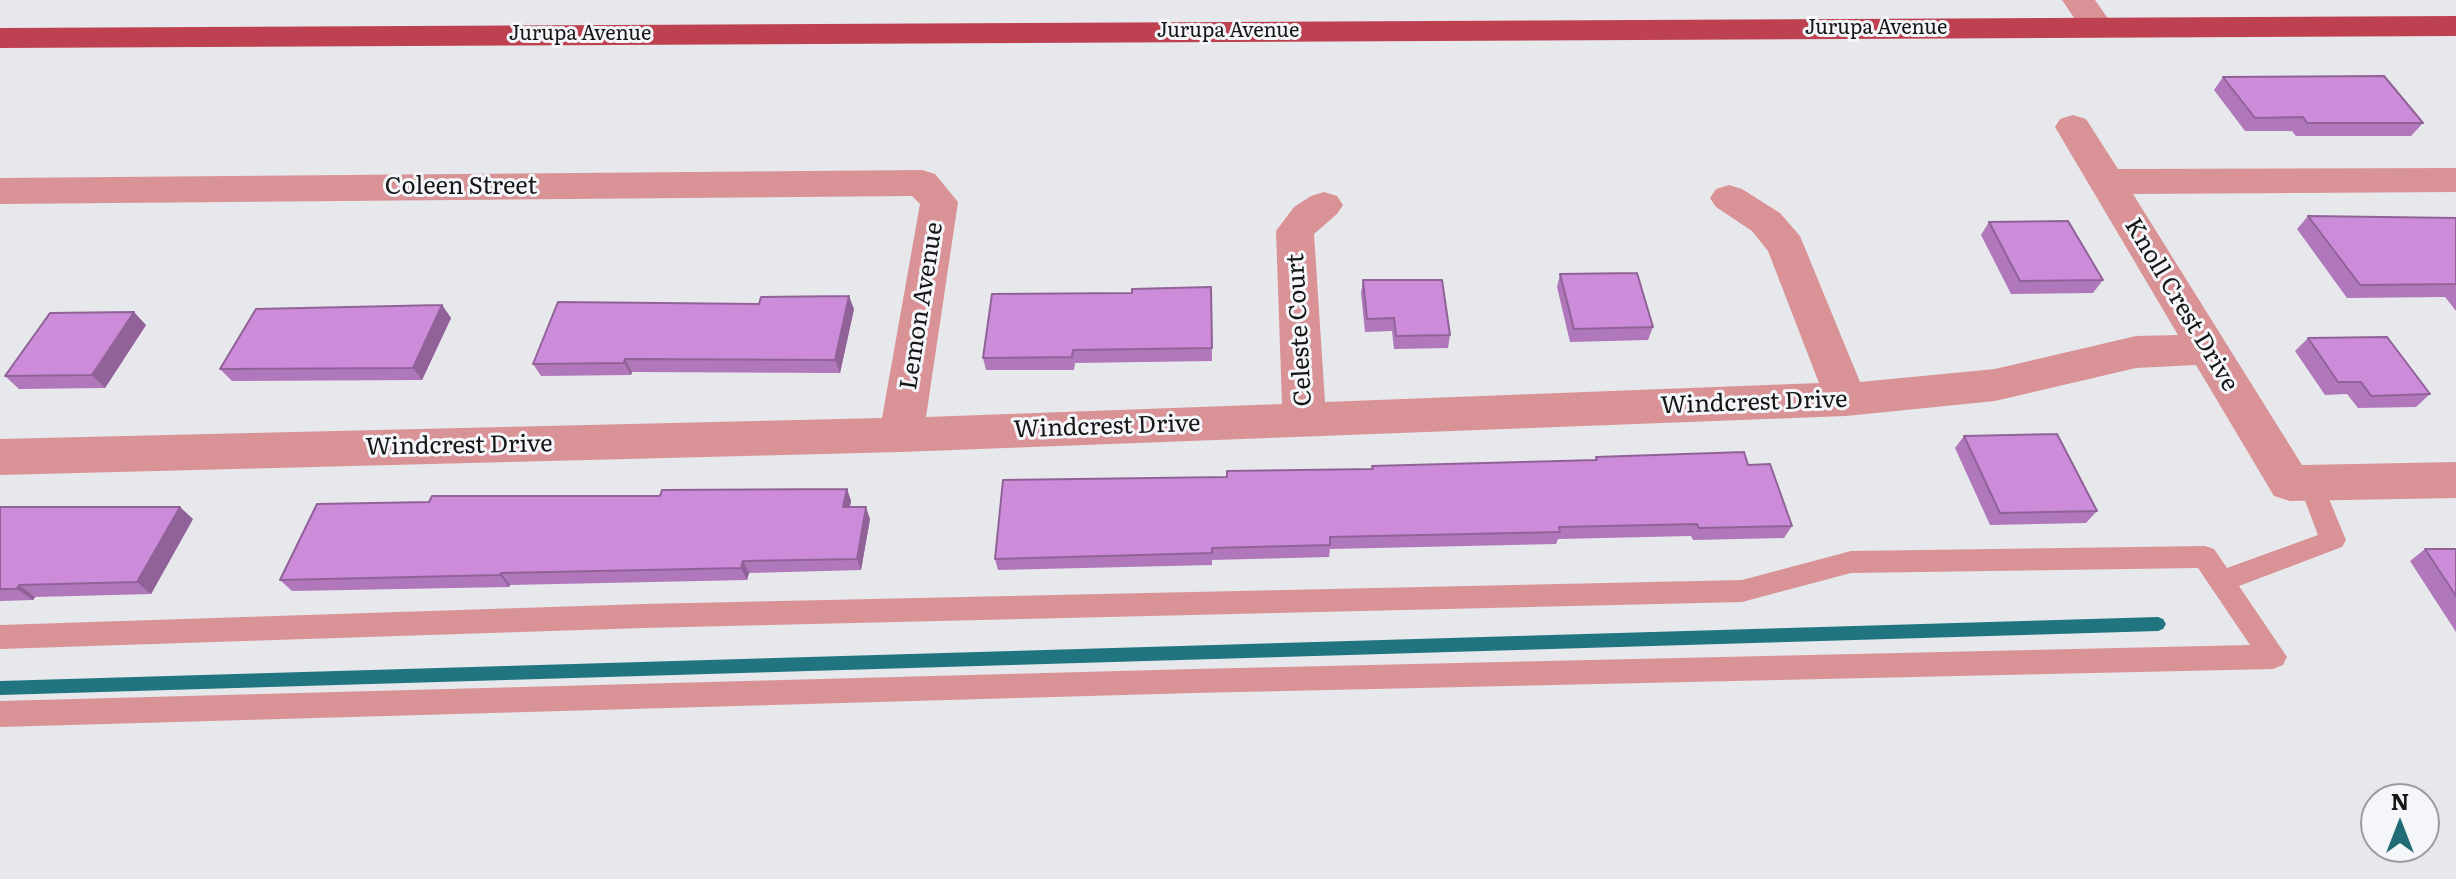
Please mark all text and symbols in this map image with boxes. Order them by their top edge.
street label: Jurupa Avenue [1805,16,1947,40]
street label: Jurupa Avenue [1157,19,1299,43]
street label: Jurupa Avenue [509,22,651,46]
street label: Coleen Street [385,173,537,201]
street label: Knoll Crest Drive [2118,213,2244,397]
street label: Lemon Avenue [895,220,949,392]
street label: Celeste Court [1282,253,1318,407]
street label: Windcrest Drive [1660,385,1848,421]
street label: Windcrest Drive [1013,409,1201,445]
street label: Windcrest Drive [365,430,553,462]
north arrow [2360,783,2440,863]
text: N [2391,784,2409,817]

